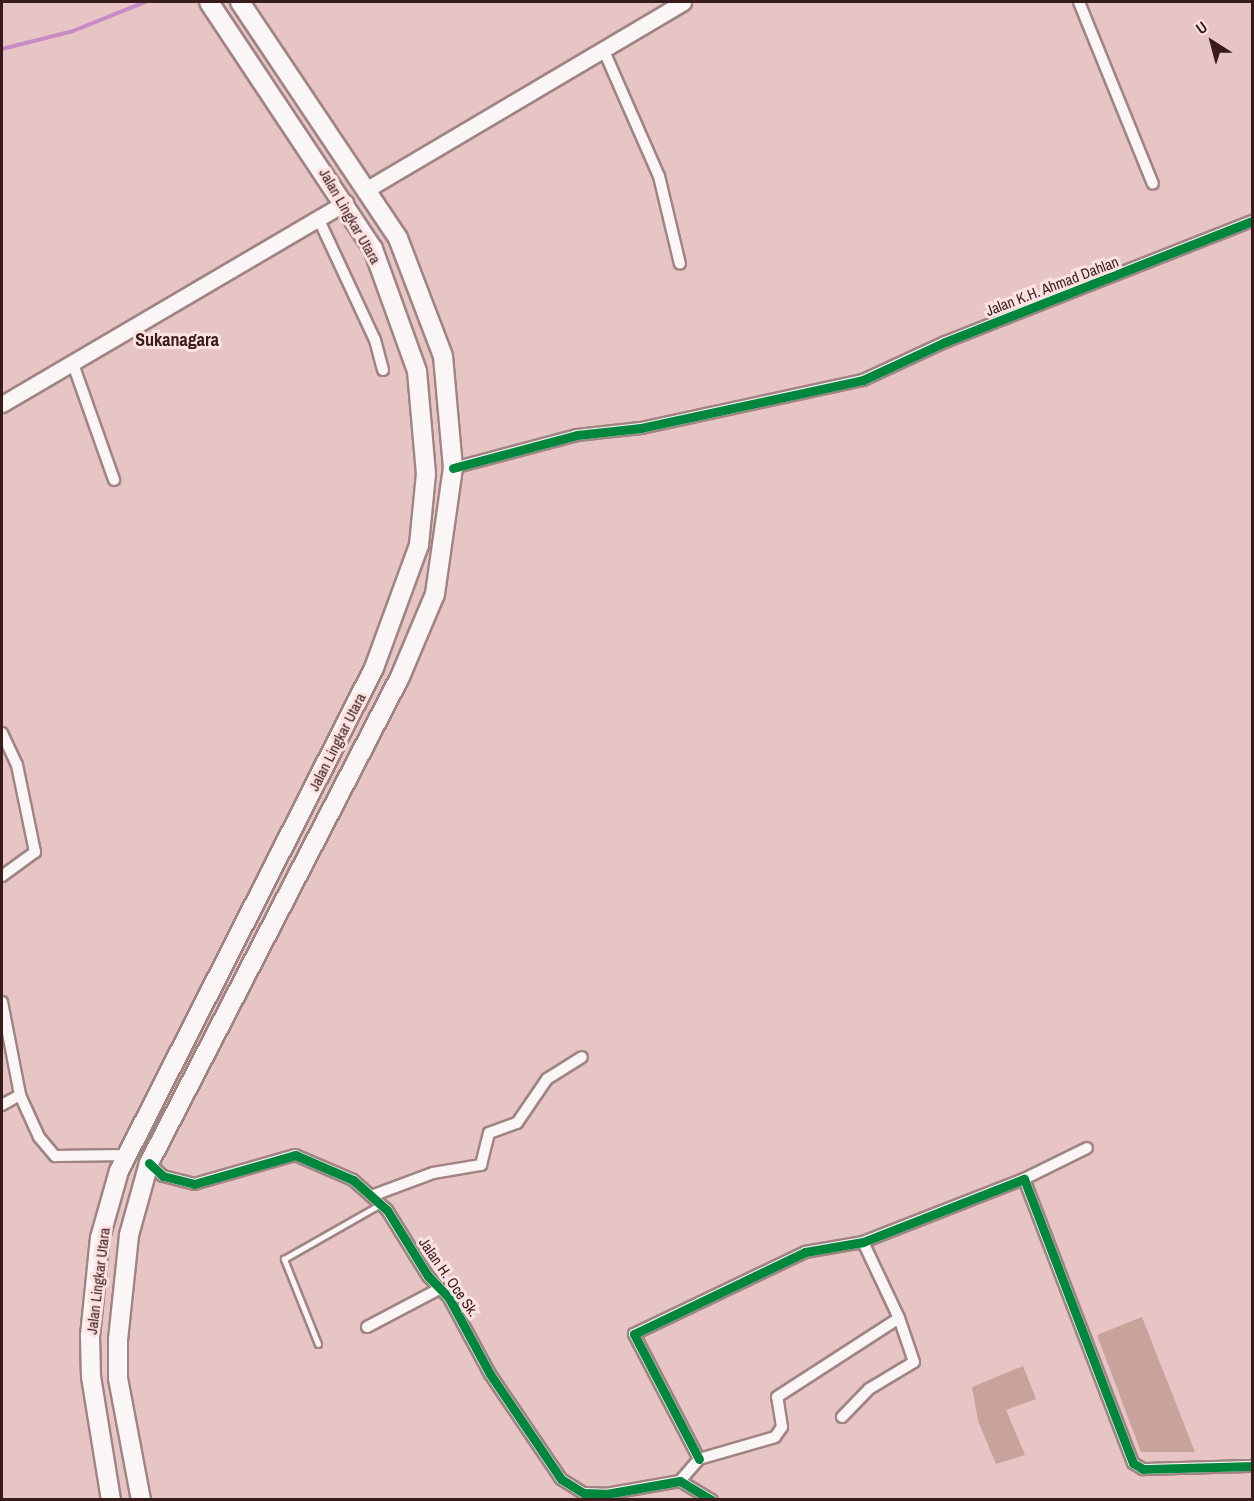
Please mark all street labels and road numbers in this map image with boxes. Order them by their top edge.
street label: Jalan Lingkar Utara [315,165,385,267]
street label: Jalan K.H. Ahmad Dahlan [983,252,1121,320]
street label: Jalan Lingkar Utara [305,690,369,794]
street label: Jalan Lingkar Utara [83,1227,113,1335]
street label: Jalan H. Oce Sk. [415,1234,483,1320]

